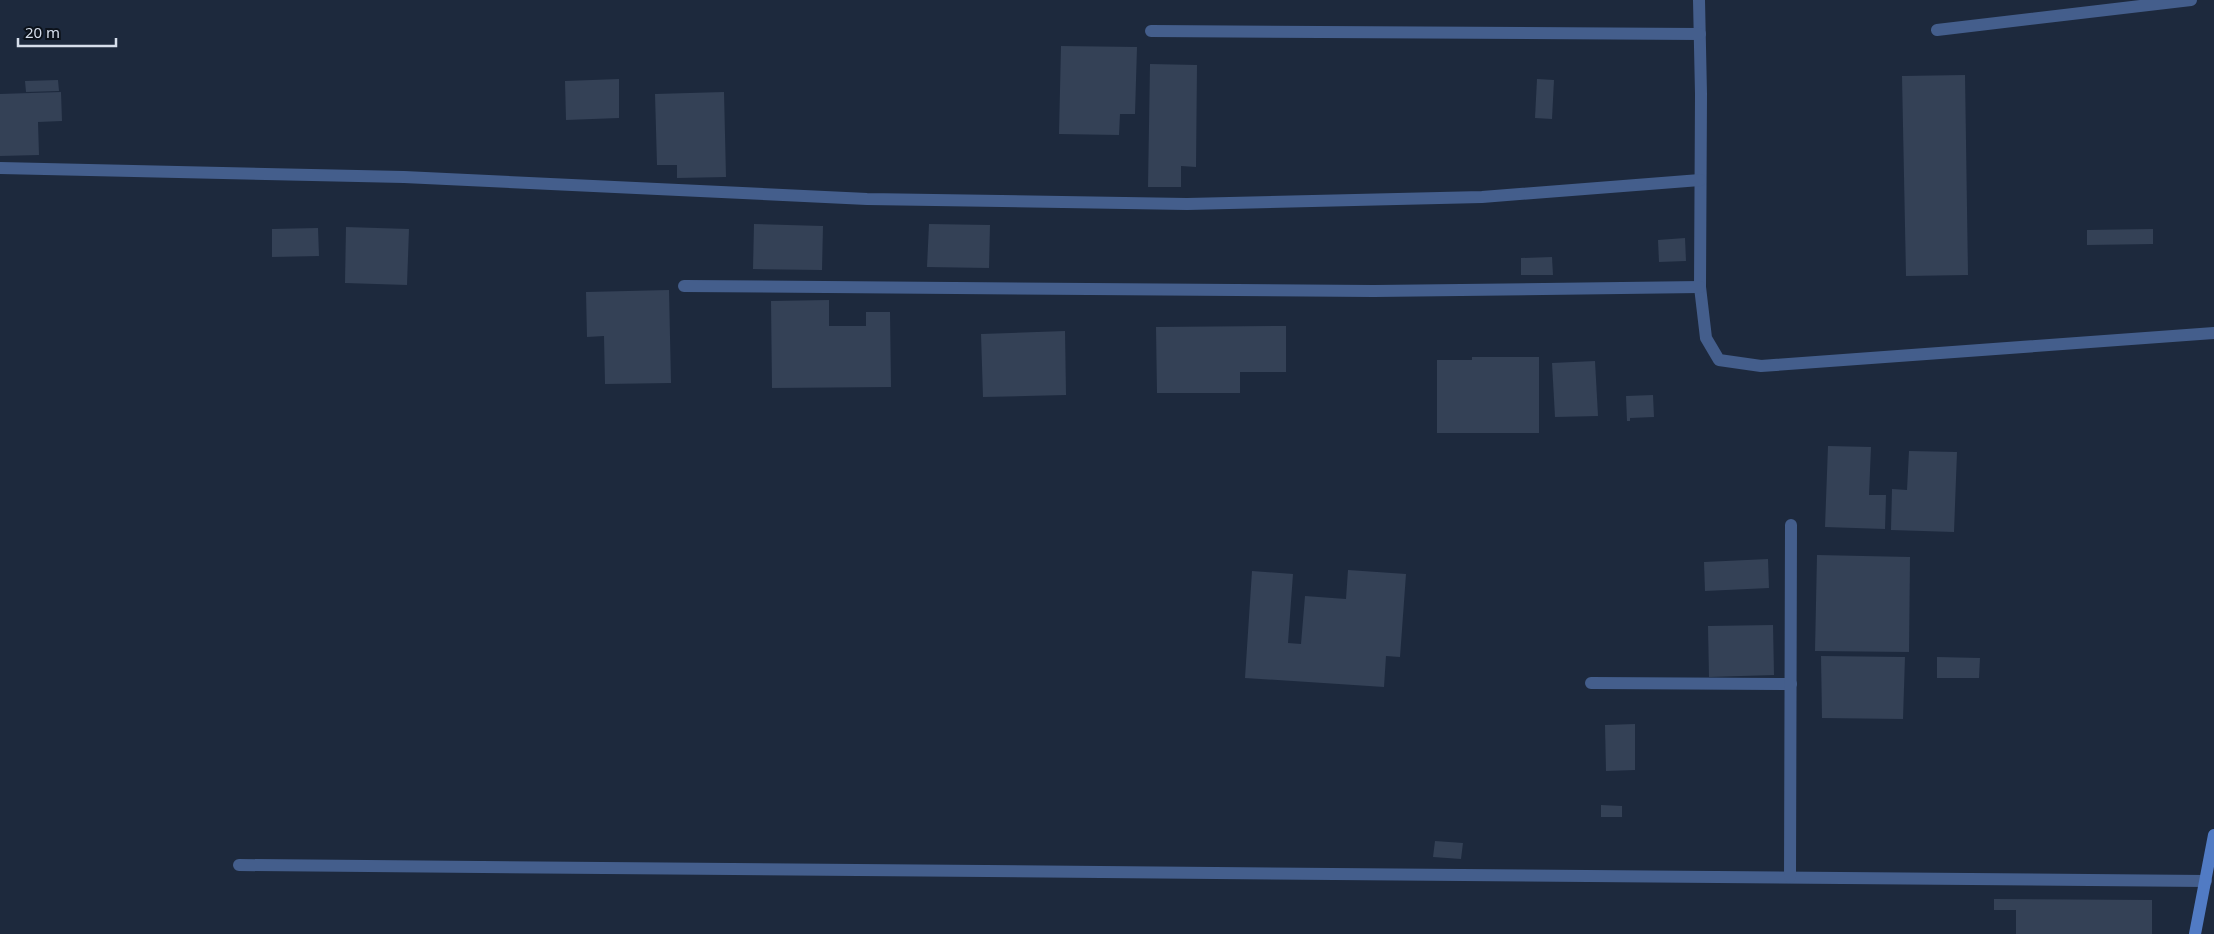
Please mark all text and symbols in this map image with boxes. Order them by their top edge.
scale bar [18,15,115,47]
text: 20 m [25,22,60,42]

